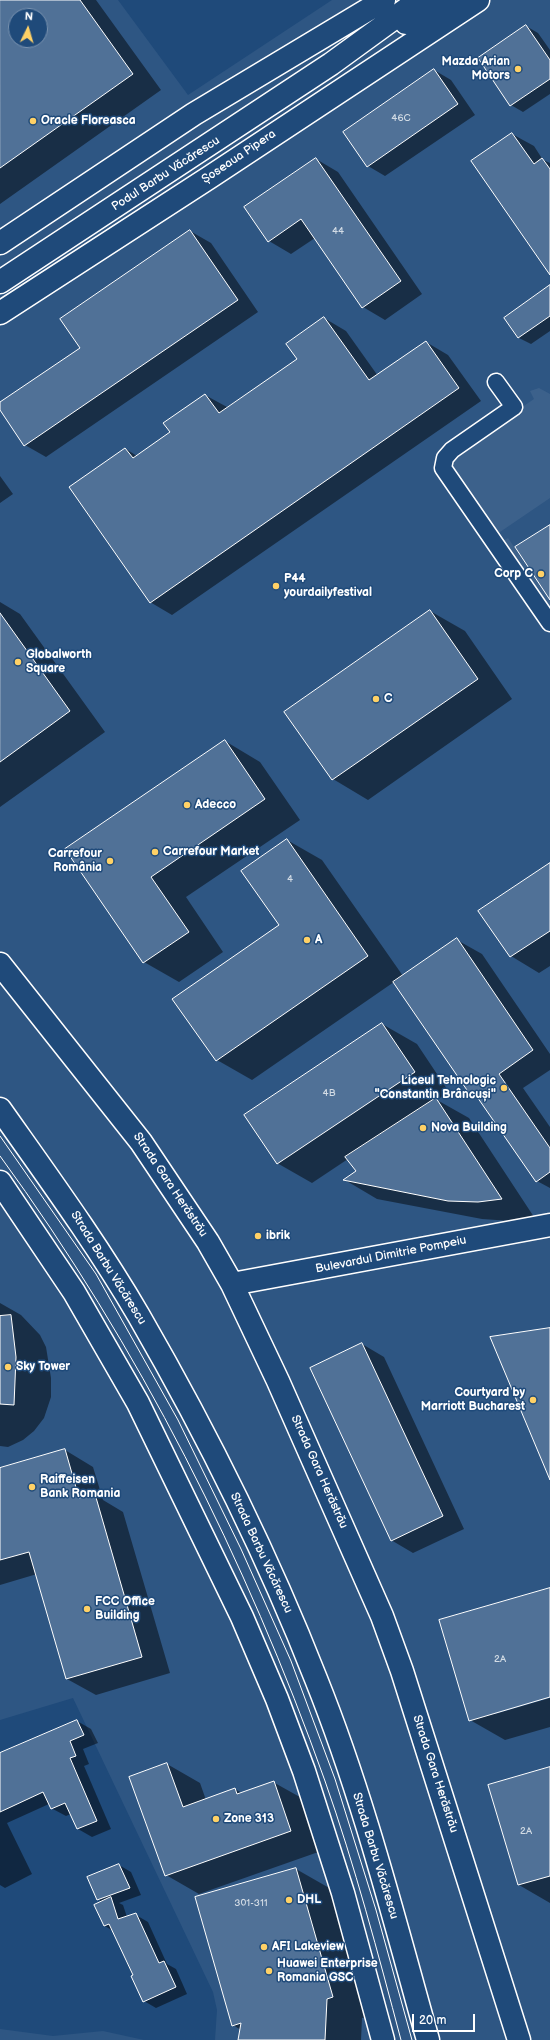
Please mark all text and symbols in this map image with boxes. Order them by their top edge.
north arrow [8,8,48,48]
text: N [24,10,34,23]
place label: Mazda Arian Motors [442,55,510,83]
marker: Mazda Arian Motors [513,64,523,74]
house number: 46C [391,112,411,124]
place label: Oracle Floreasca [41,114,136,128]
marker: Oracle Floreasca [28,116,38,126]
street label: Șoseaua Pipera [199,127,279,187]
street label: Podul Barbu Văcărescu [109,134,223,214]
house number: 44 [332,225,344,237]
place label: Corp C [494,567,533,581]
marker: Corp C [536,569,546,579]
place label: P44 yourdailyfestival [284,572,372,600]
marker: P44 yourdailyfestival [271,581,281,591]
place label: Globalworth Square [26,648,92,676]
marker: Globalworth Square [13,657,23,667]
place label: C [384,692,393,706]
marker: C [371,694,381,704]
place label: Adecco [195,798,236,812]
marker: Adecco [182,800,192,810]
place label: Carrefour Market [163,845,259,859]
place label: Carrefour România [48,847,102,875]
marker: Carrefour Market [150,847,160,857]
marker: Carrefour România [105,856,115,866]
house number: 4 [287,873,293,885]
place label: A [315,933,322,947]
marker: A [302,935,312,945]
place label: Liceul Tehnologic "Constantin Brâncuși" [375,1074,496,1102]
marker: Liceul Tehnologic "Constantin Brâncuși" [499,1083,509,1093]
house number: 4B [323,1087,335,1099]
place label: Nova Building [431,1121,507,1135]
marker: Nova Building [418,1123,428,1133]
street label: Strada Gara Herăstrău [130,1130,210,1240]
street label: Strada Barbu Văcărescu [67,1209,149,1327]
place label: ibrik [266,1229,290,1243]
marker: ibrik [253,1231,263,1241]
street label: Bulevardul Dimitrie Pompeiu [314,1233,468,1277]
place label: Sky Tower [16,1360,70,1374]
marker: Sky Tower [3,1362,13,1372]
place label: Courtyard by Marriott Bucharest [421,1386,525,1414]
marker: Courtyard by Marriott Bucharest [528,1395,538,1405]
street label: Strada Gara Herăstrău [287,1413,351,1531]
place label: Raiffeisen Bank Romania [40,1473,120,1501]
marker: Raiffeisen Bank Romania [27,1482,37,1492]
street label: Strada Barbu Văcărescu [227,1490,295,1616]
place label: FCC Office Building [95,1595,155,1623]
marker: FCC Office Building [82,1604,92,1614]
house number: 2A [494,1653,506,1665]
street label: Strada Gara Herăstrău [409,1713,461,1835]
street label: Strada Barbu Văcărescu [349,1791,401,1921]
place label: Zone 313 [224,1812,274,1826]
marker: Zone 313 [211,1814,221,1824]
house number: 2A [520,1825,532,1837]
place label: DHL [297,1893,321,1907]
marker: DHL [284,1895,294,1905]
house number: 301-311 [234,1897,268,1909]
place label: AFI Lakeview [272,1940,344,1954]
marker: AFI Lakeview [259,1942,269,1952]
place label: Huawei Enterprise Romania GSC [277,1957,378,1985]
marker: Huawei Enterprise Romania GSC [264,1966,274,1976]
scale bar [414,2006,477,2032]
text: 20 m [419,2013,446,2028]

